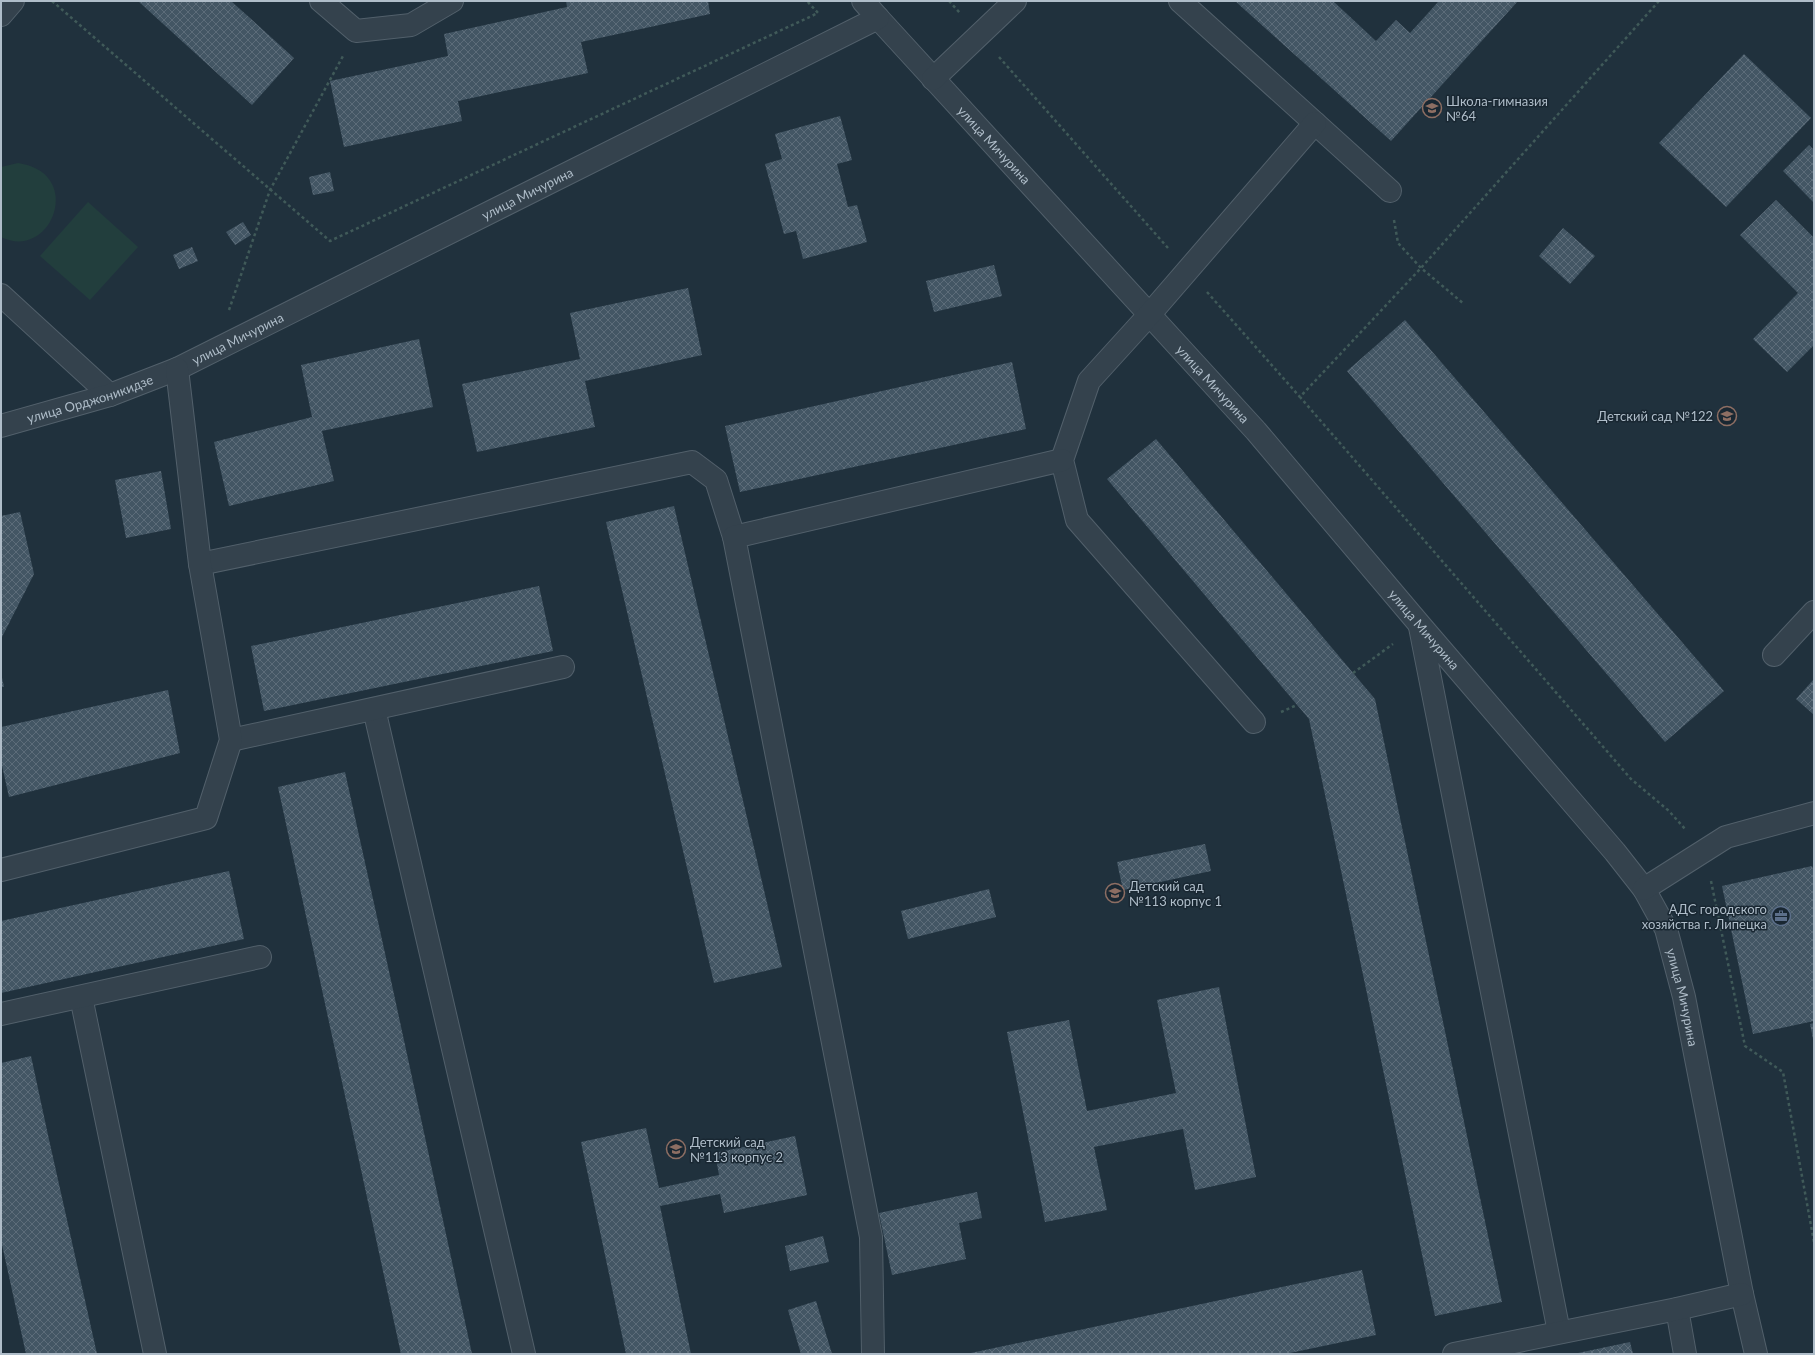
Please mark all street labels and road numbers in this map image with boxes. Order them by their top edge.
street label: улица Мичурина [954,102,1034,187]
street label: улица Мичурина [479,164,576,223]
street label: улица Мичурина [189,309,286,368]
street label: улица Мичурина [1173,341,1253,426]
street label: улица Орджоникидзе [25,371,155,426]
street label: улица Мичурина [1385,586,1463,673]
street label: улица Мичурина [1663,946,1701,1048]

